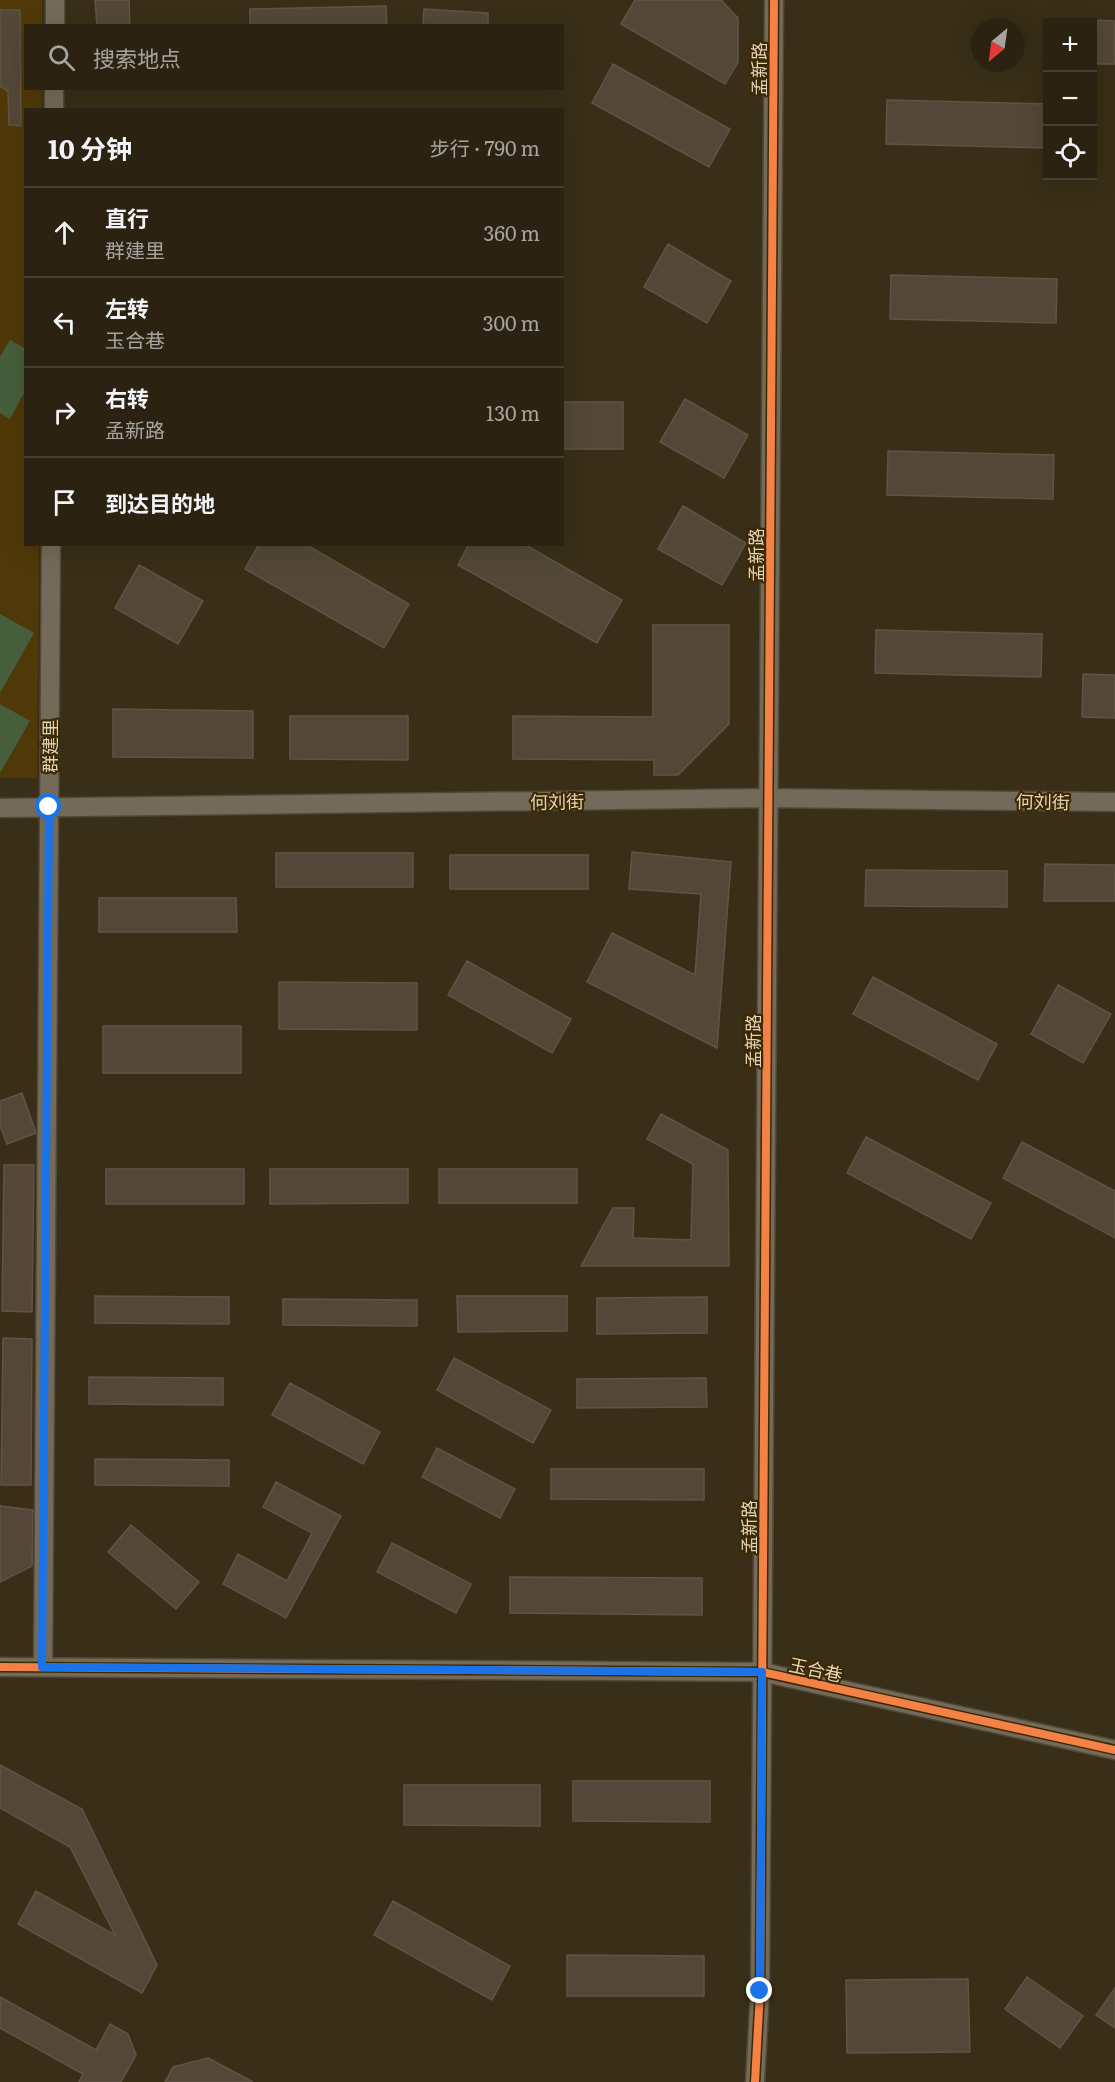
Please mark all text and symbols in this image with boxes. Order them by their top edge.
north arrow [971,18,1025,72]
map controls [1043,18,1097,180]
button: + [1043,18,1097,72]
search box [24,24,564,90]
icon: search [45,41,78,74]
text: 搜索地点 [93,41,181,74]
street label: 孟新路 [745,42,772,96]
button: − [1043,72,1097,126]
button: locate [1043,126,1097,180]
text: 10 分钟 [48,128,132,167]
text: 步行 · 790 m [430,132,540,162]
text: 直行 [105,201,149,234]
icon: ahead [48,216,81,249]
text: 360 m [483,217,540,247]
text: 群建里 [105,234,165,264]
text: 左转 [105,291,149,324]
icon: left [48,306,81,339]
text: 300 m [483,307,540,337]
text: 玉合巷 [105,324,165,354]
text: 右转 [105,381,149,414]
icon: right [48,396,81,429]
text: 130 m [486,397,540,427]
text: 孟新路 [105,414,165,444]
icon: arrive [48,486,81,519]
text: 到达目的地 [105,486,215,519]
street label: 孟新路 [742,528,769,582]
street label: 群建里 [36,719,63,773]
street label: 何刘街 [530,787,584,815]
street label: 何刘街 [1016,787,1070,815]
route start [35,793,61,819]
street label: 孟新路 [739,1014,766,1068]
street label: 孟新路 [735,1500,762,1554]
street label: 玉合巷 [787,1650,845,1688]
route end [746,1977,772,2003]

